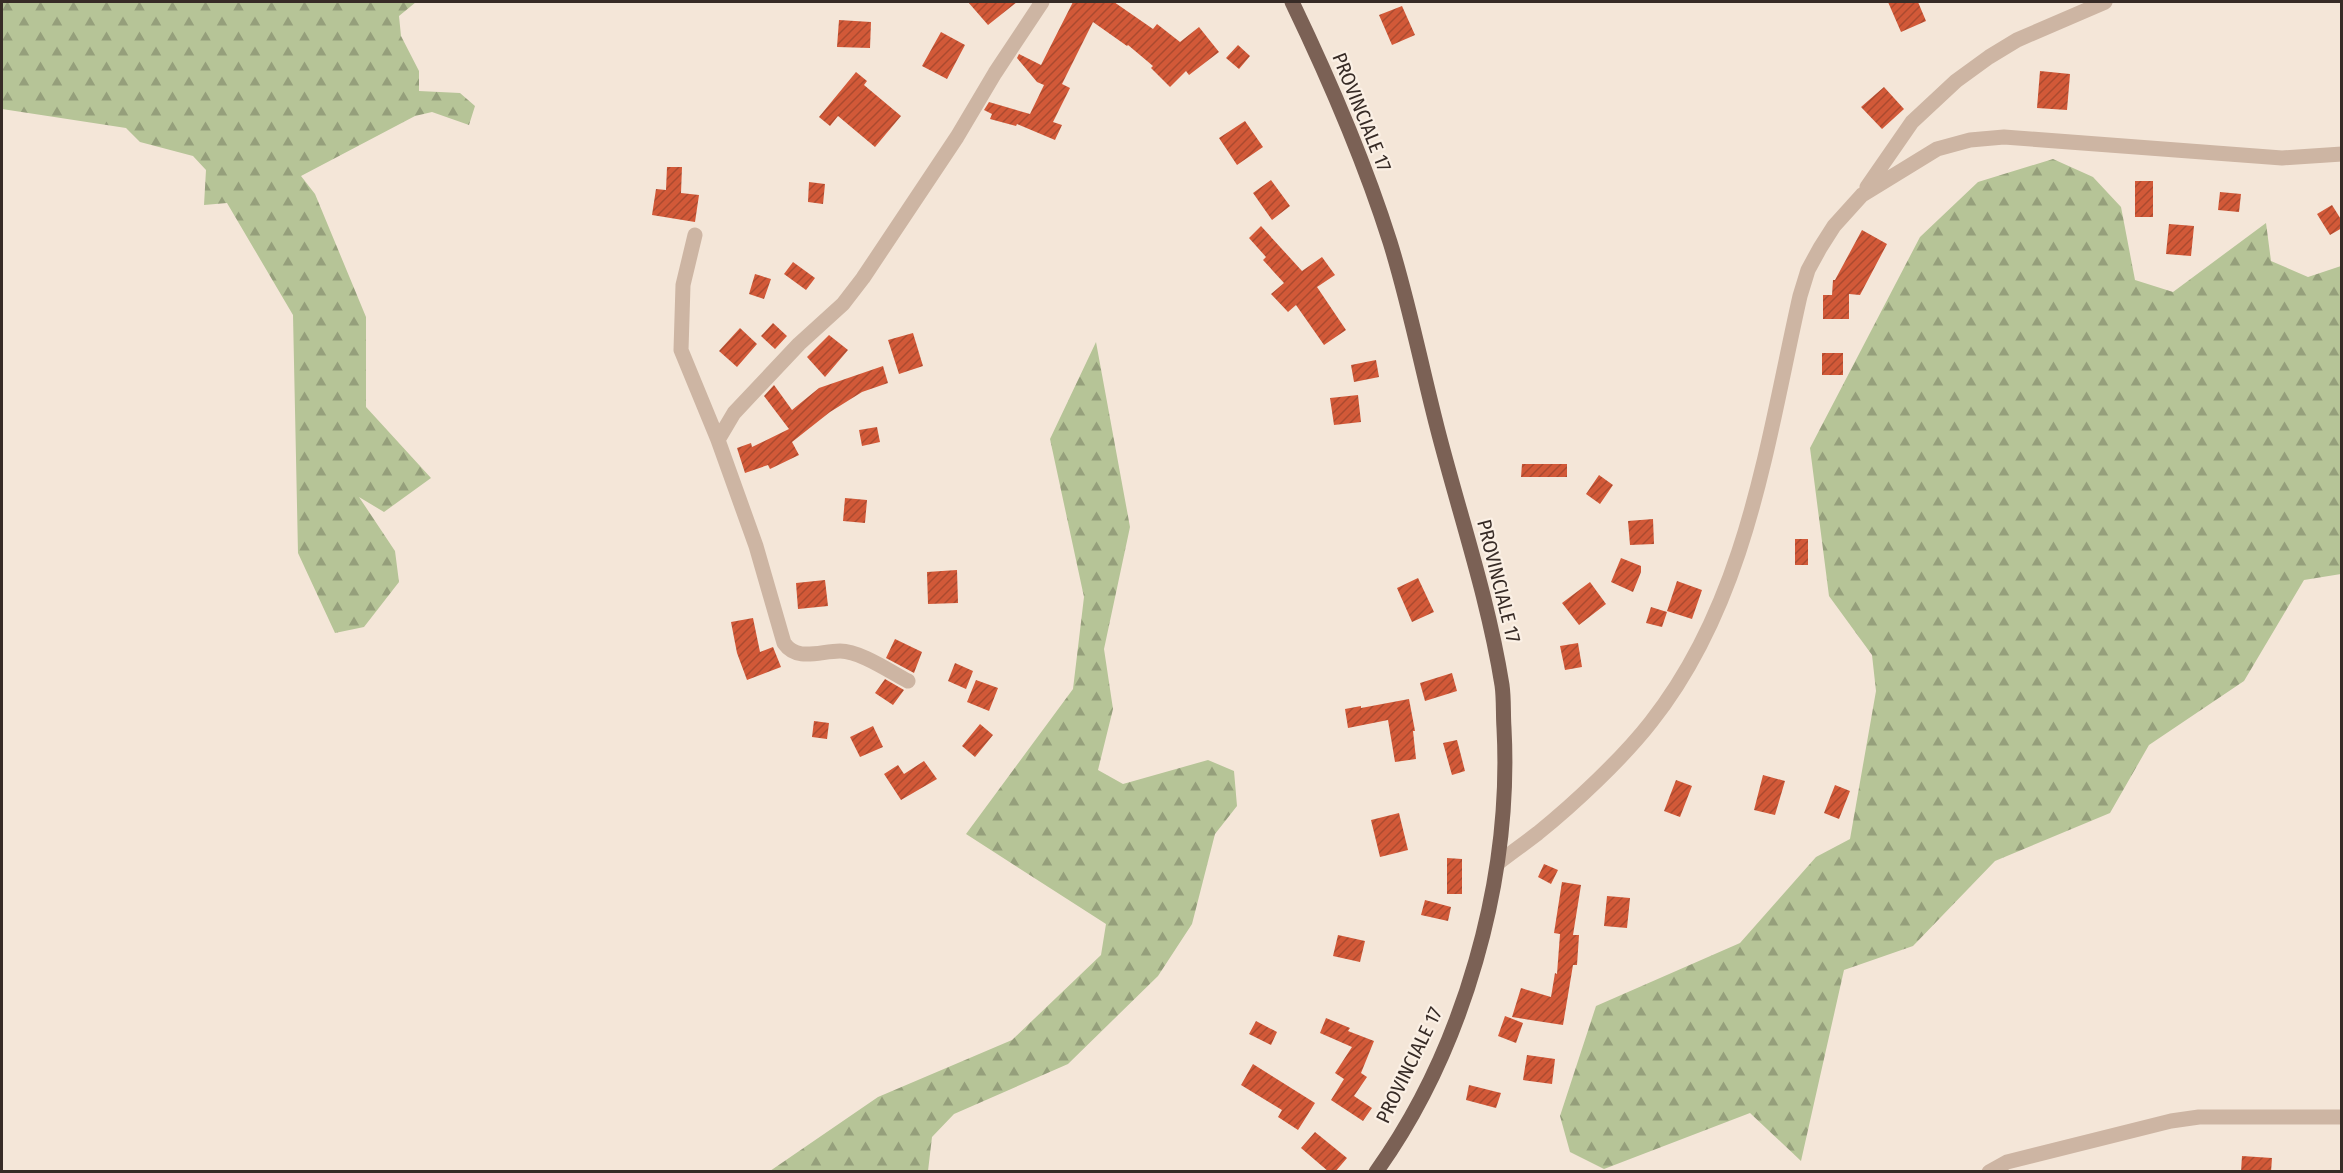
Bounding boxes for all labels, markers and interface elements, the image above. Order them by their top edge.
street label: PROVINCIALE 17 [1327,49,1397,175]
street label: PROVINCIALE 17 [1472,517,1526,645]
street label: PROVINCIALE 17 [1371,1003,1447,1127]

